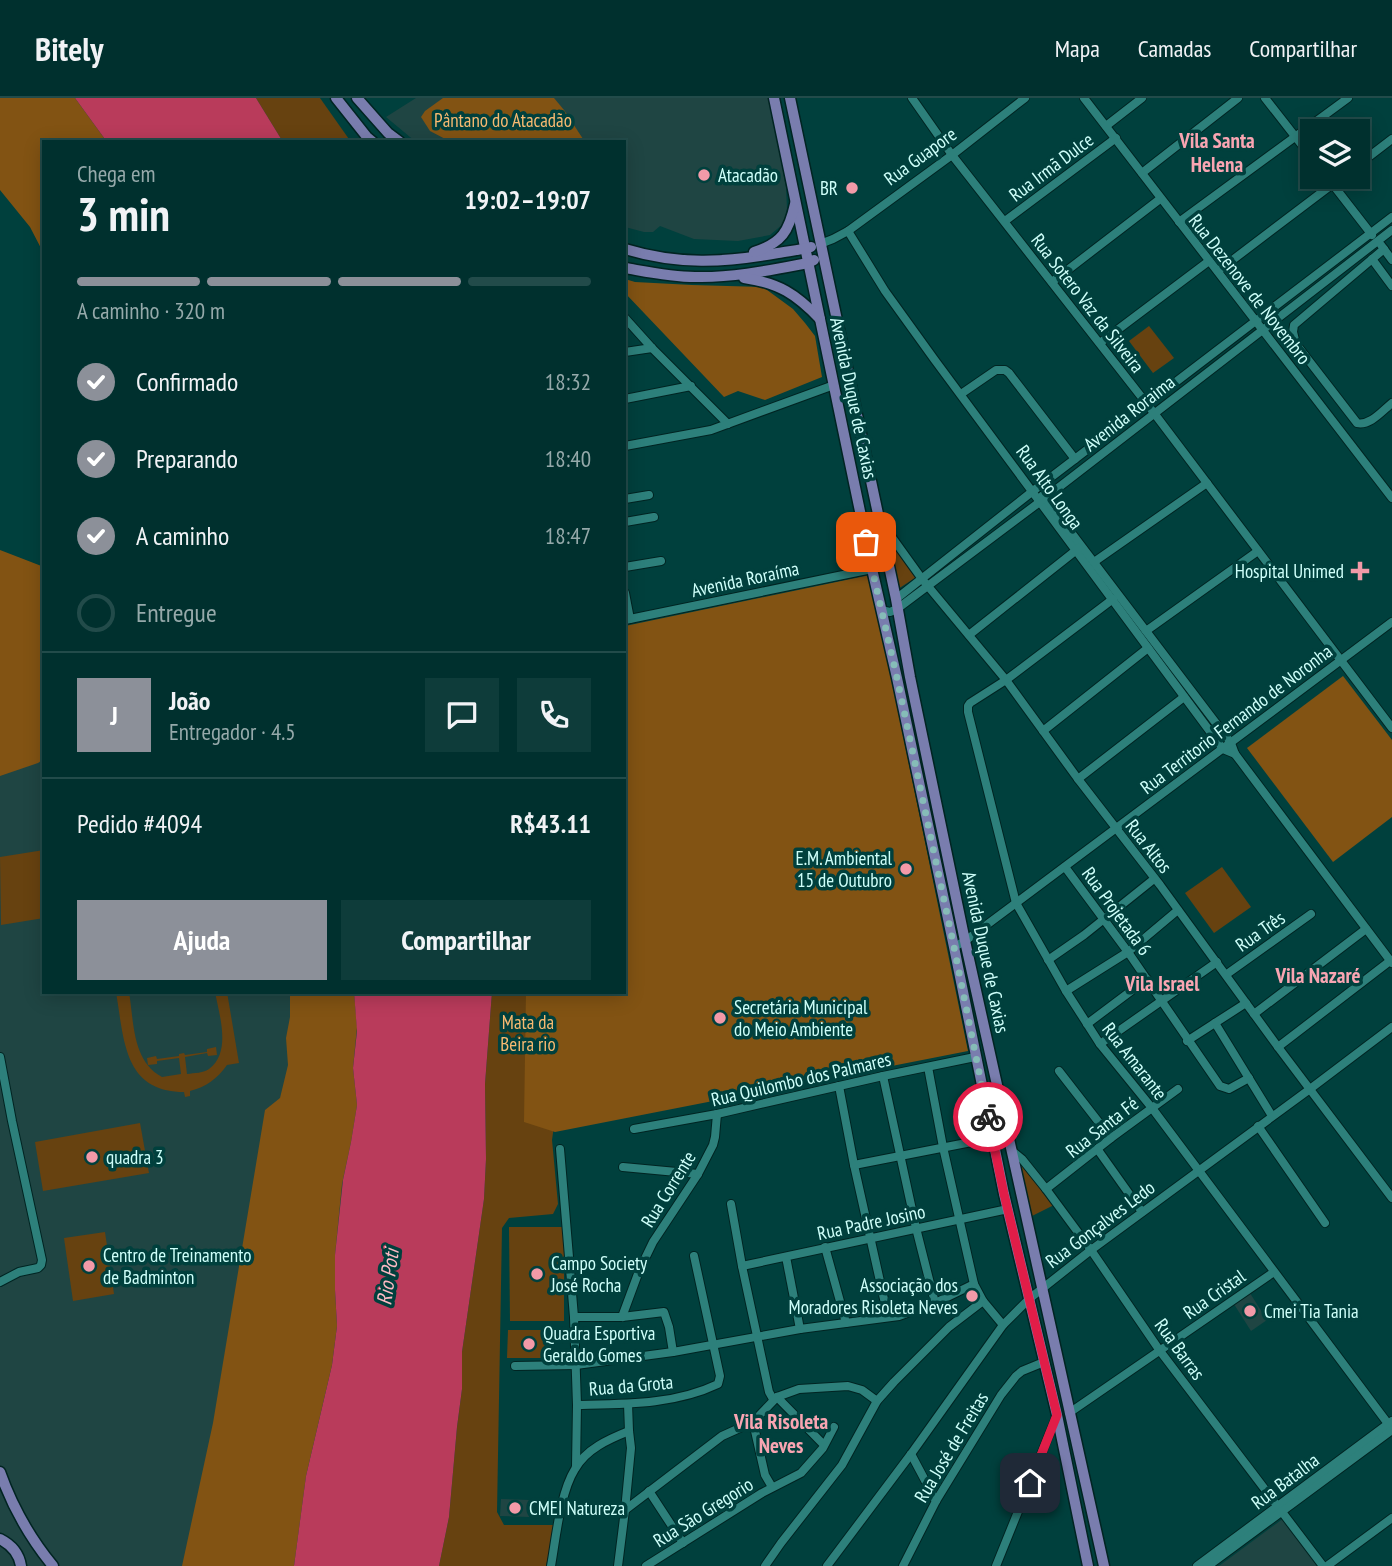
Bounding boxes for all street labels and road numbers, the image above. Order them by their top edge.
street label: Rua Guapore [879,122,961,190]
street label: Rua Irmã Dulce [1004,127,1098,207]
street label: Rua Dezenove de Novembro [1184,209,1316,369]
street label: Rua Sotero Vaz da Silveira [1026,229,1150,377]
street label: Avenida Duque de Caxias [825,315,883,481]
street label: Avenida Roraima [1078,370,1180,456]
street label: Rua Alto Longa [1011,440,1089,534]
street label: Avenida Roraíma [689,556,801,602]
street label: Rua Territorio Fernando de Noronha [1135,639,1337,799]
street label: Rua Altos [1121,814,1177,878]
street label: Rua Projetada 6 [1077,862,1157,960]
street label: Avenida Duque de Caxias [957,869,1015,1035]
street label: Rua Três [1231,905,1289,957]
street label: Rua Amarante [1097,1018,1173,1105]
street label: Rua Quilombo dos Palmares [709,1047,893,1111]
street label: Rua Santa Fé [1061,1091,1143,1163]
street label: Rua Corrente [635,1147,701,1231]
street label: Rua Gonçalves Ledo [1041,1175,1159,1273]
street label: Rua Padre Josino [815,1199,927,1245]
street label: Rua Cristal [1178,1264,1250,1324]
street label: Rua Barras [1150,1314,1210,1384]
street label: Rua da Grota [588,1369,674,1401]
street label: Rua José de Freitas [909,1387,993,1507]
street label: Rua Batalha [1246,1448,1324,1514]
street label: Rua São Gregorio [649,1472,757,1552]

